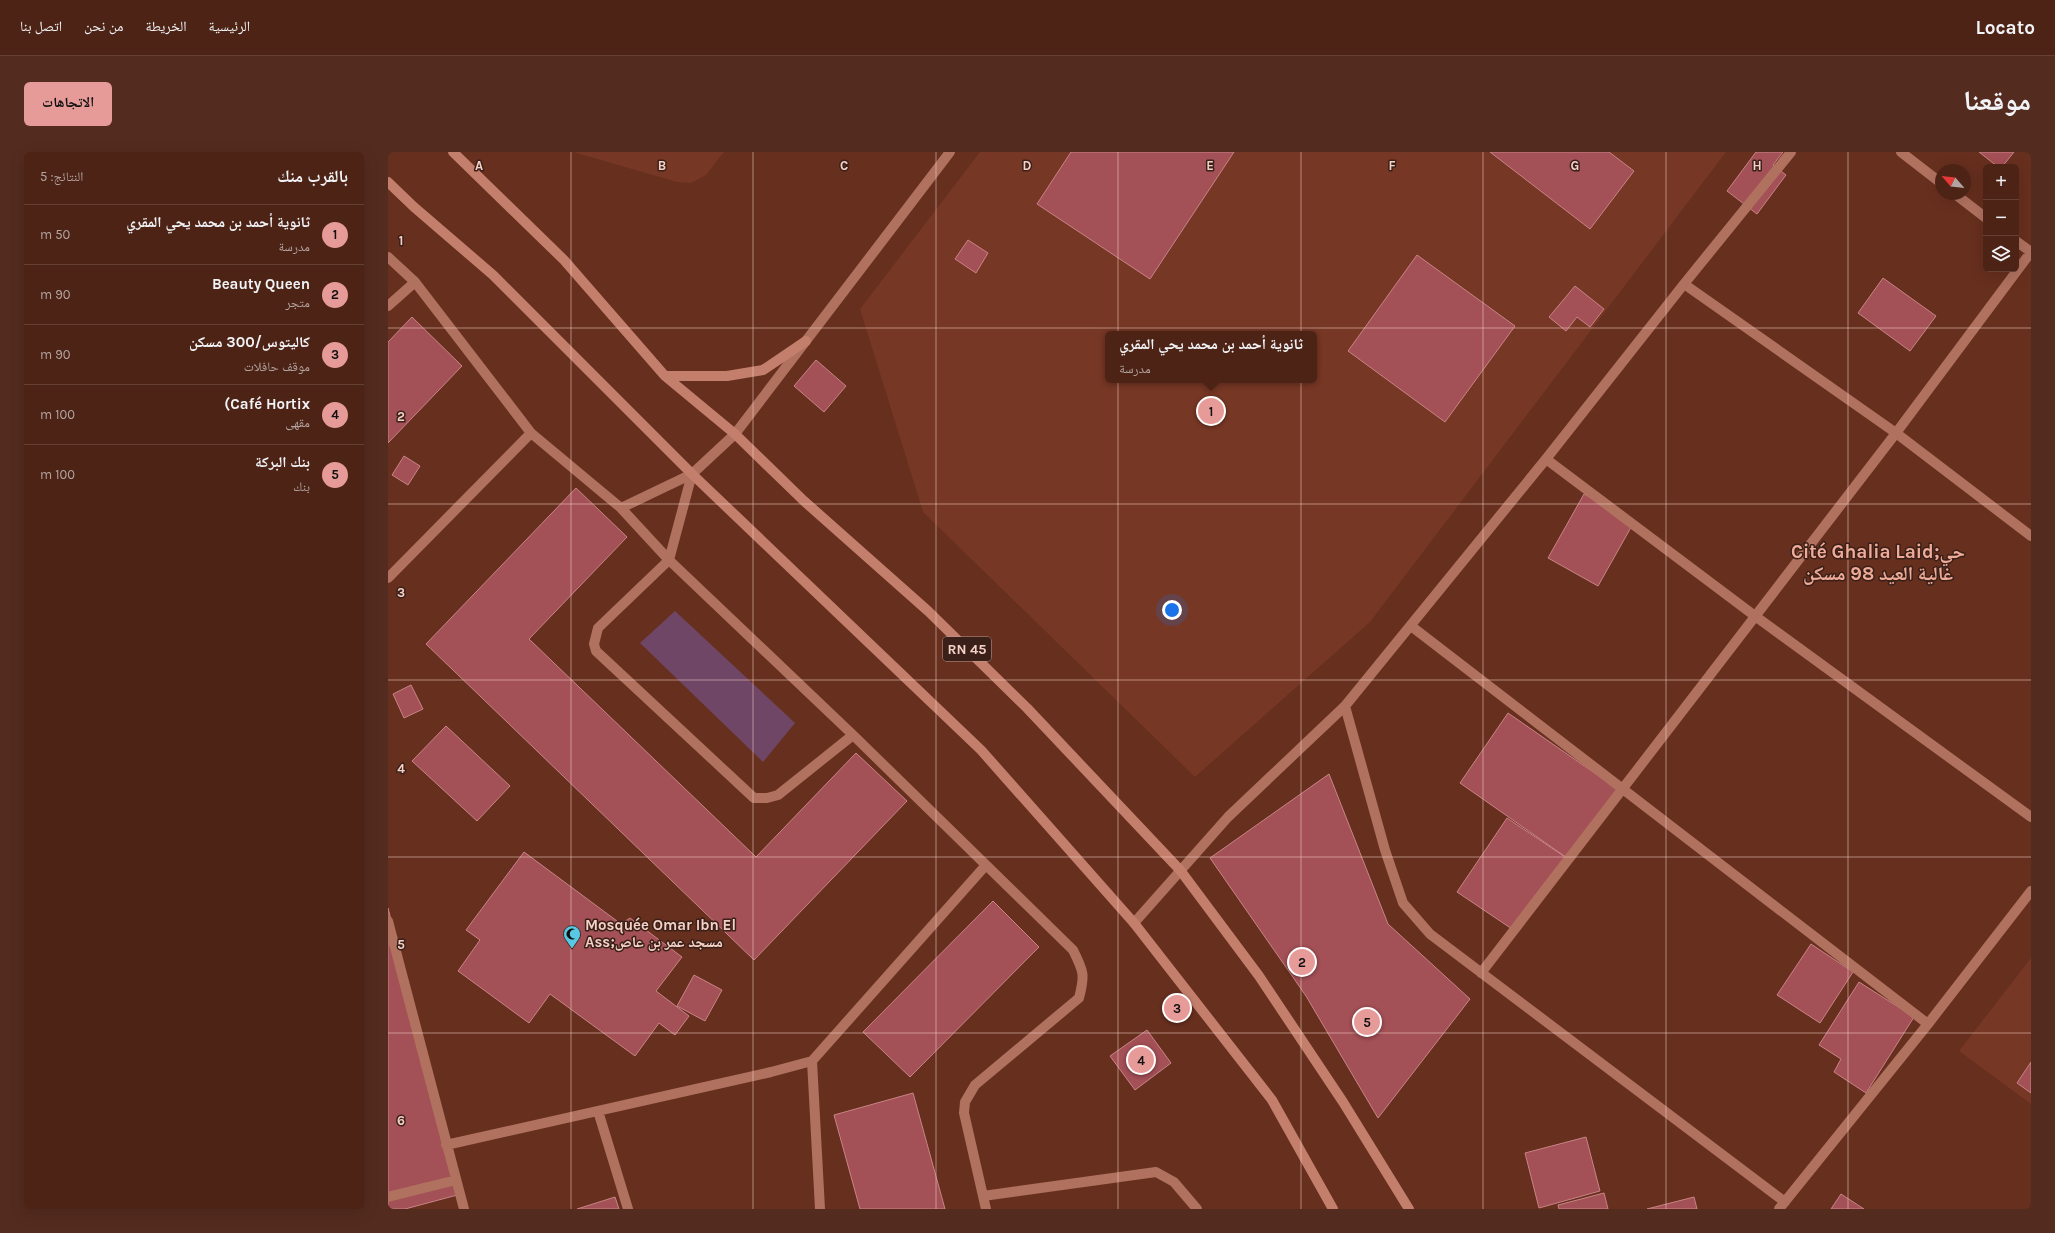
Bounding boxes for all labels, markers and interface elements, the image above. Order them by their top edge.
text: Locato [1975,17,2035,39]
text: اتصل بنا [20,18,62,35]
text: من نحن [84,18,123,35]
text: الخريطة [145,18,187,35]
text: الرئيسية [209,18,250,35]
button: الاتجاهات [24,82,112,126]
text: موقعنا [1963,84,2031,117]
text: A [475,158,483,173]
text: B [658,158,666,173]
text: C [840,158,848,173]
text: D [1023,158,1032,173]
text: E [1206,158,1214,173]
text: F [1388,158,1396,173]
text: G [1571,158,1579,173]
text: H [1752,158,1762,173]
north arrow [1935,164,1971,200]
map controls [1983,164,2019,272]
button: + [1983,164,2019,200]
text: بالقرب منك [277,166,348,186]
text: النتائج: 5 [40,169,83,184]
button: − [1983,200,2019,236]
text: ثانوية أحمد بن محمد يحي المقري [126,213,310,231]
text: 50 m [40,227,70,242]
text: 1 [333,227,337,242]
text: 1 [399,233,403,248]
button: layers [1983,236,2019,272]
text: مدرسة [278,239,310,254]
text: Beauty Queen [212,275,310,293]
text: 90 m [40,287,71,302]
text: 2 [331,287,339,302]
text: متجر [285,295,310,310]
popup [1105,331,1317,383]
text: كاليتوس/300 مسكن [189,333,310,351]
text: ثانوية أحمد بن محمد يحي المقري [1119,335,1303,353]
text: 90 m [40,347,71,362]
text: 3 [331,347,339,362]
text: موقف حافلات [244,359,310,374]
text: مدرسة [1119,361,1151,376]
text: Café Hortix) [224,395,310,413]
pin: 1 [1198,396,1224,426]
text: 100 m [40,407,75,422]
text: 4 [331,407,339,422]
text: 2 [397,409,405,424]
text: مقهى [285,415,310,430]
text: بنك البركة [255,453,310,471]
text: 100 m [40,467,75,482]
text: 5 [331,467,339,482]
text: بنك [293,479,310,494]
district label: Cité Ghalia Laid;حي غالية العيد 98 مسكن [1791,541,1965,585]
text: 3 [397,585,405,600]
your location [1162,600,1182,620]
road number: RN 45 [943,637,991,661]
text: 4 [397,761,405,776]
place label: Mosquée Omar Ibn El Ass;مسجد عمر بن عاص [585,916,736,951]
mosque icon: Mosquée Omar Ibn El Ass;مسجد عمر بن عاص [562,924,582,949]
text: 5 [397,937,405,952]
pin: 2 [1289,947,1315,977]
pin: 3 [1164,993,1190,1023]
pin: 5 [1354,1007,1380,1037]
pin: 4 [1128,1045,1154,1075]
text: 6 [397,1113,405,1128]

